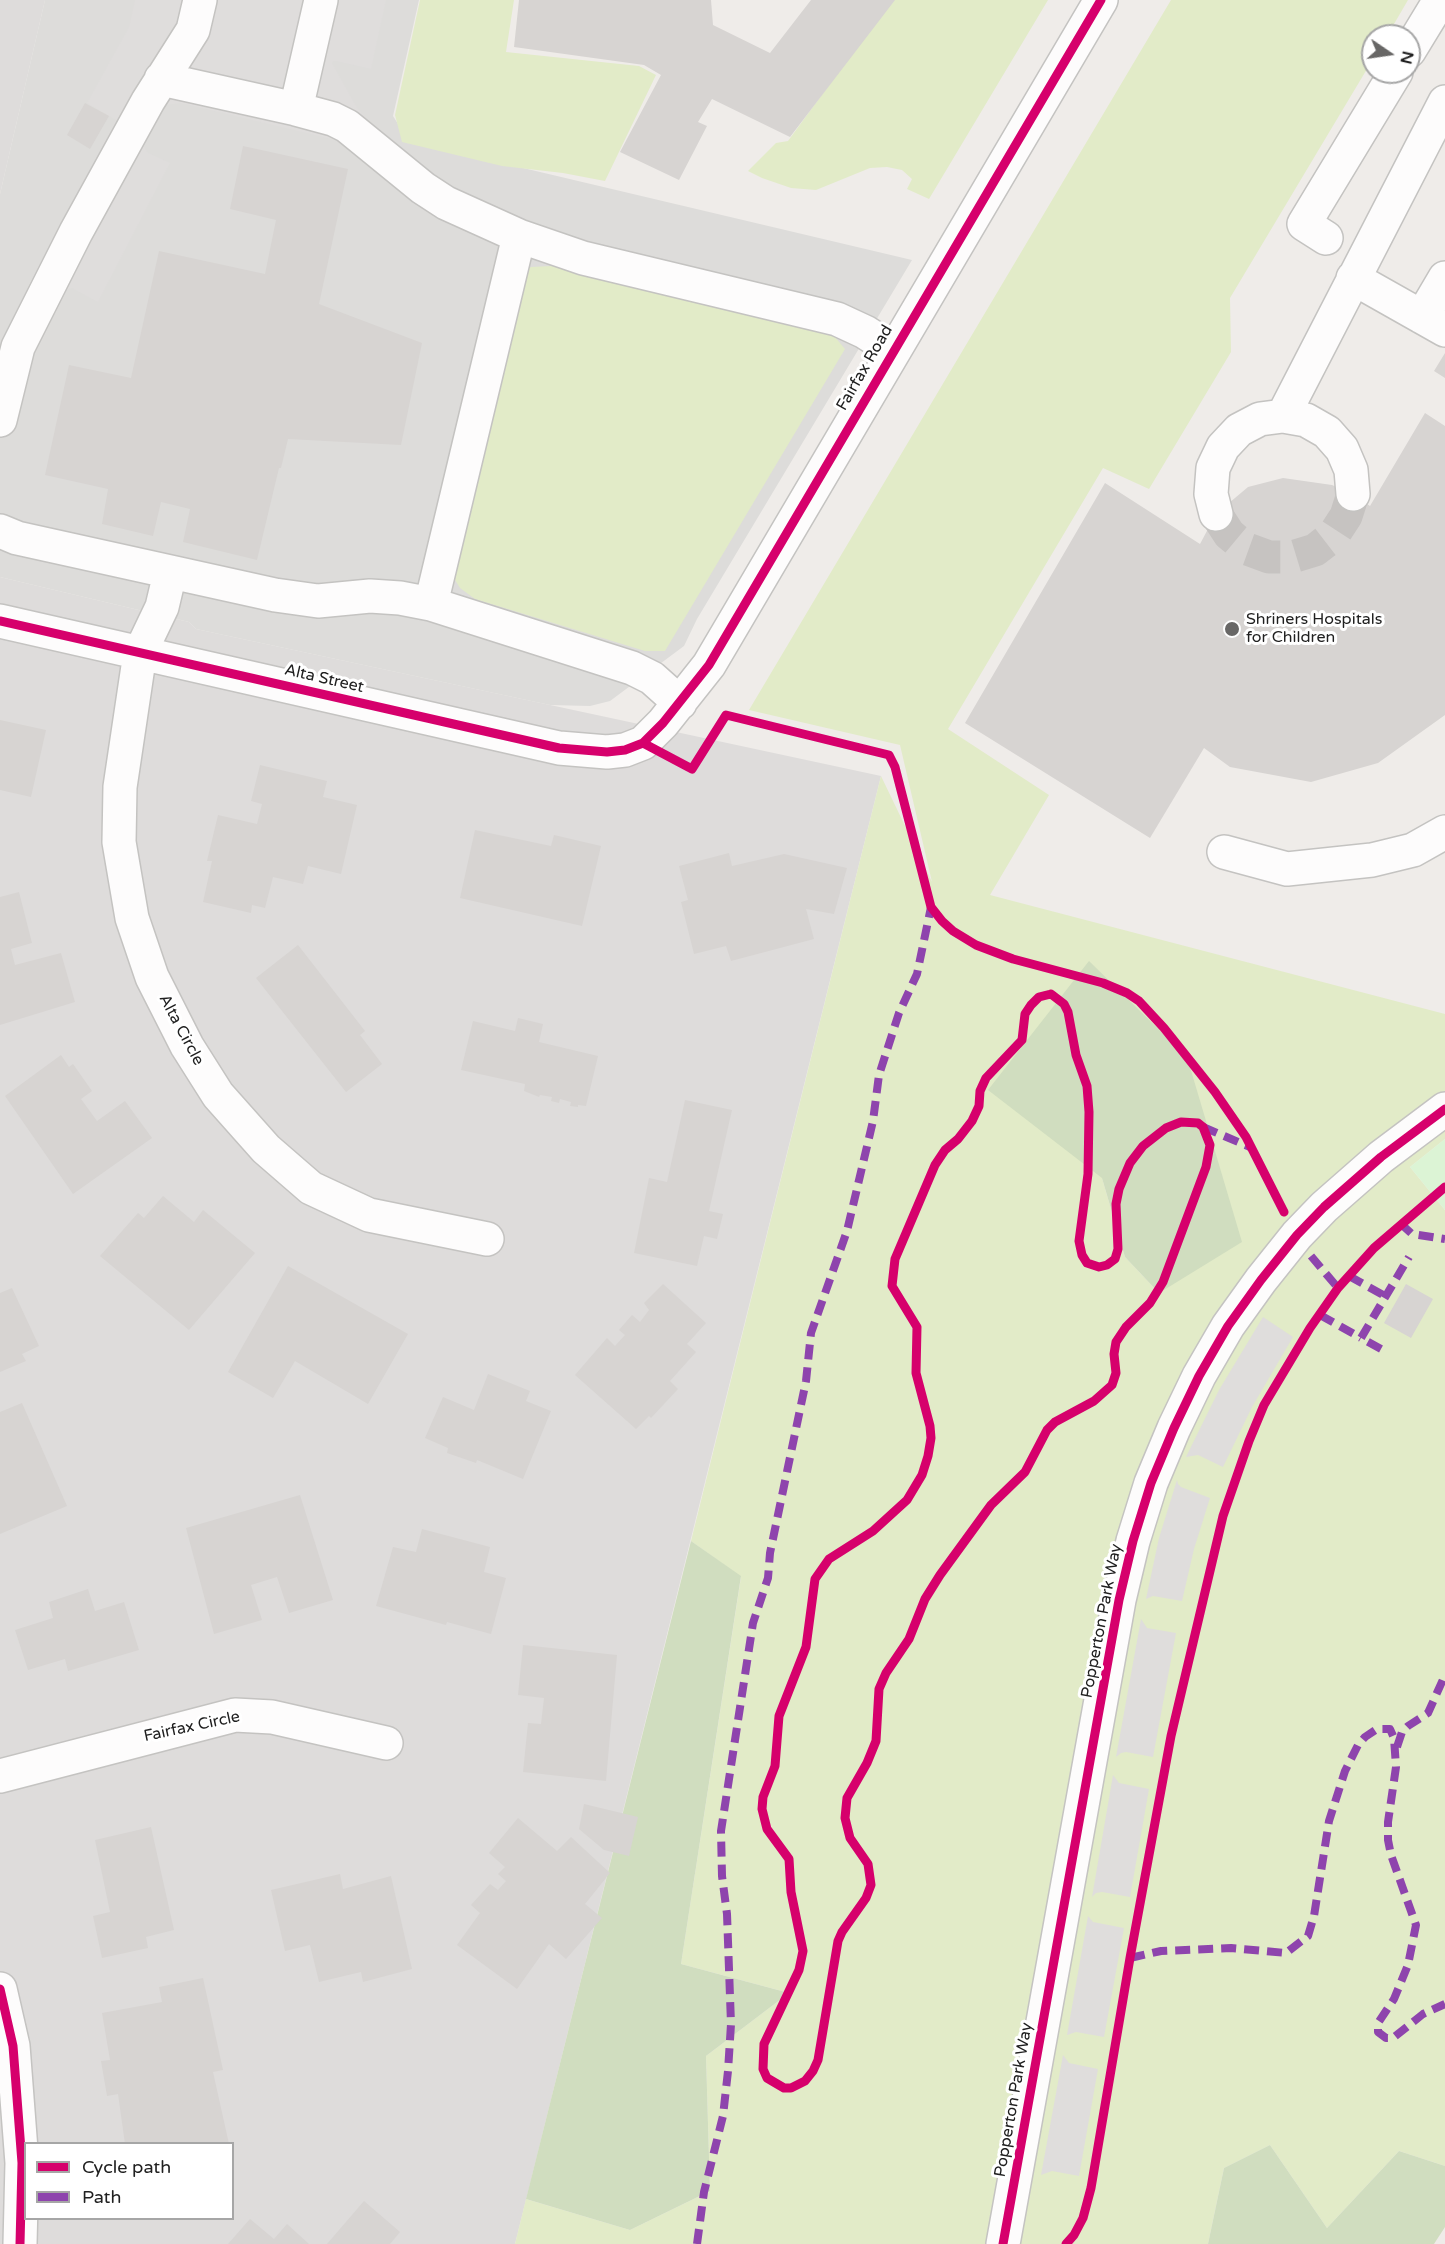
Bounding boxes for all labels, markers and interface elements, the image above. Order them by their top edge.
north arrow [1361,24,1421,84]
text: N [1395,49,1418,66]
street label: Fairfax Road [833,322,897,414]
place label: Shriners Hospitals for Children [1246,610,1382,648]
marker: Shriners Hospitals for Children [1223,620,1241,638]
street label: Alta Street [282,661,366,697]
street label: Alta Circle [154,991,208,1069]
street label: Popperton Park Way [1078,1542,1126,1700]
street label: Fairfax Circle [142,1707,242,1747]
street label: Popperton Park Way [991,2021,1037,2179]
legend [24,2142,234,2220]
text: Cycle path [82,2156,171,2178]
text: Path [82,2186,121,2208]

